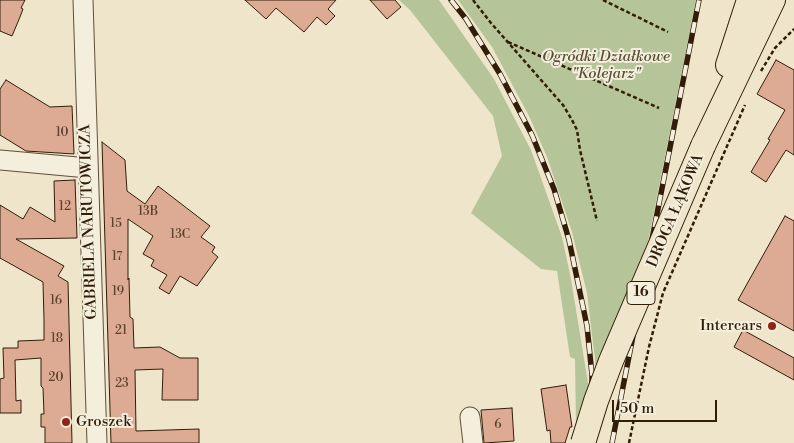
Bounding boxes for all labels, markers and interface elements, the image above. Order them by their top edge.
park label: Ogródki Działkowe "Kolejarz" [542,48,670,83]
street label: GABRIELA NARUTOWICZA [77,124,101,320]
house number: 10 [56,126,68,140]
street label: DROGA ŁĄKOWA [644,152,708,270]
house number: 12 [59,200,71,214]
house number: 13B [138,205,158,219]
house number: 15 [110,217,122,231]
house number: 13C [170,228,190,242]
house number: 17 [112,250,122,264]
road number: 16 [627,282,655,304]
house number: 19 [112,285,124,299]
house number: 16 [50,294,62,308]
place label: Intercars [700,317,762,335]
marker: Intercars [766,320,778,332]
house number: 21 [115,324,127,338]
house number: 18 [51,332,63,346]
house number: 20 [49,371,63,385]
house number: 23 [115,377,129,391]
scale bar [614,390,719,422]
text: 50 m [620,399,654,418]
place label: Groszek [76,413,131,431]
marker: Groszek [60,416,72,428]
house number: 6 [494,418,502,432]

